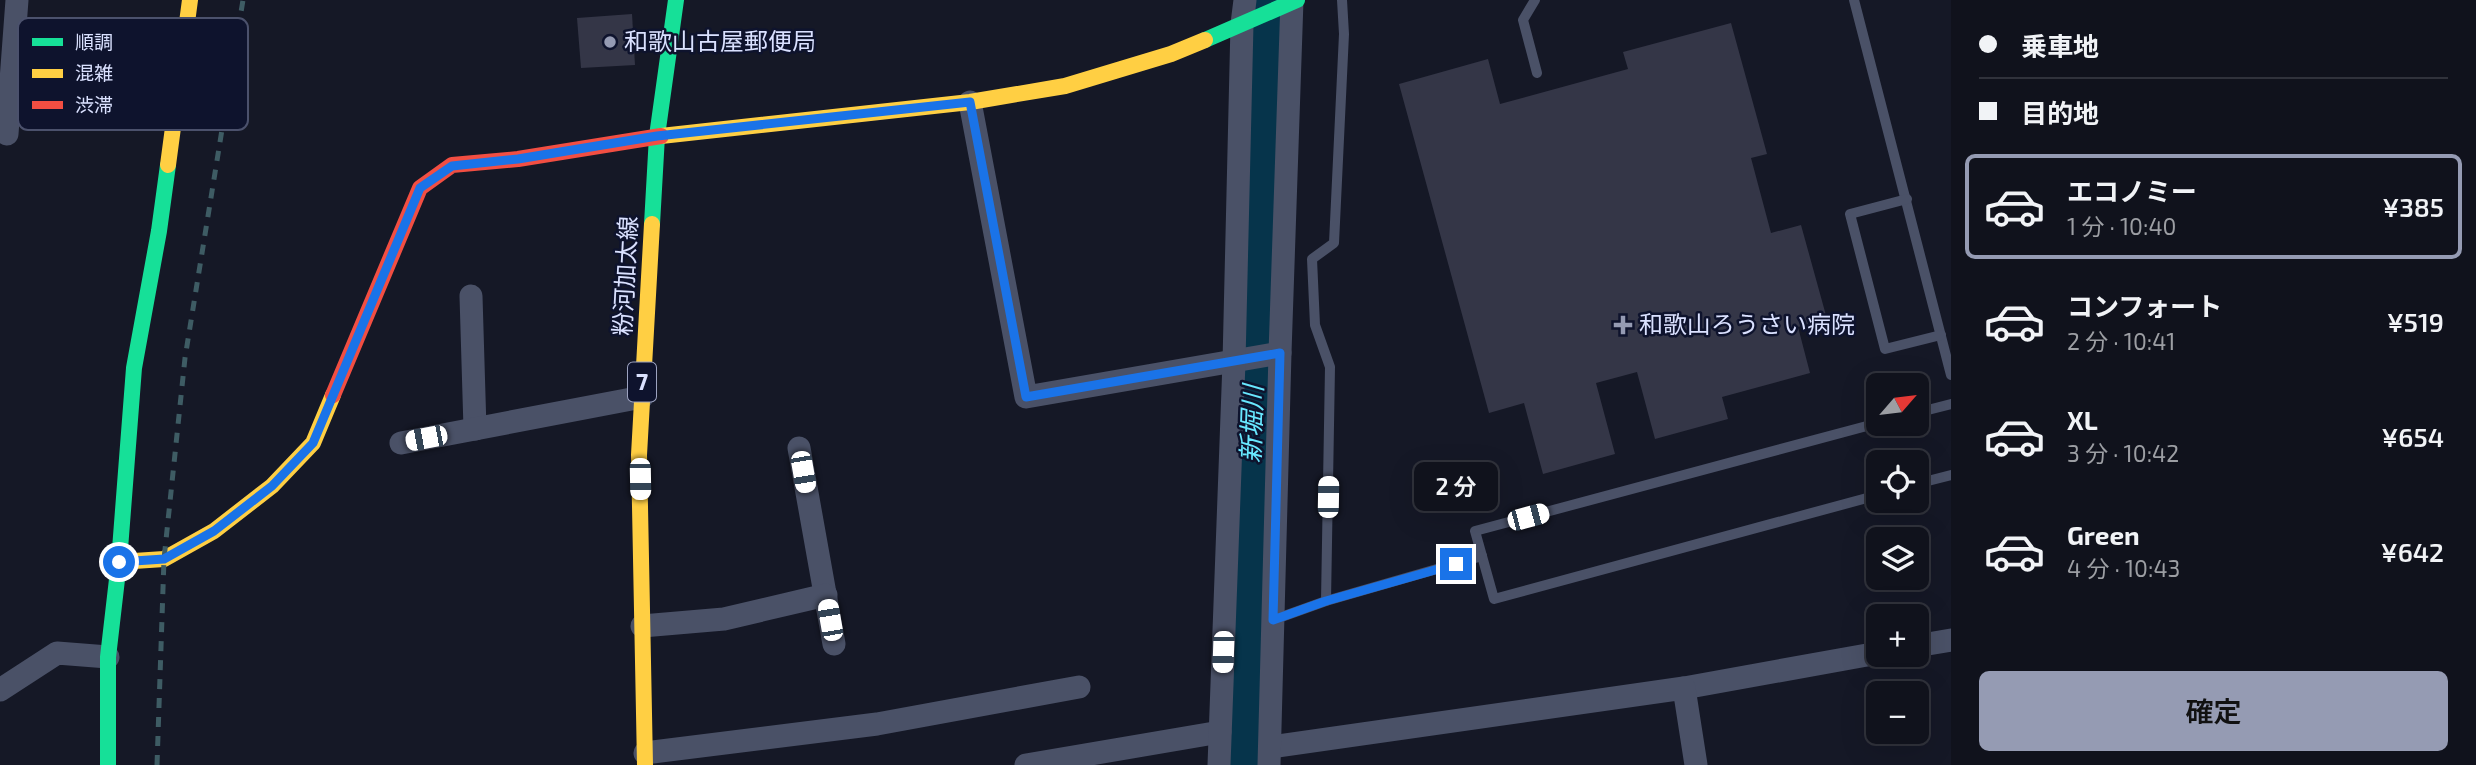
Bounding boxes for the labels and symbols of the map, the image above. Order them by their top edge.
legend [18,18,248,130]
place label: 和歌山古屋郵便局 [624,26,816,55]
text: 順調 [75,30,113,53]
marker: 和歌山古屋郵便局 [602,34,618,50]
text: 混雑 [75,61,113,84]
text: 渋滞 [75,93,113,116]
street label: 粉河加太線 [607,215,642,337]
place label: 和歌山ろうさい病院 [1639,309,1855,338]
marker: 和歌山ろうさい病院 [1613,315,1633,335]
road number: 7 [628,362,656,402]
north arrow [1866,373,1928,436]
water label: 新堀川 [1234,381,1267,463]
car [404,424,449,452]
car [790,449,817,495]
car [630,458,651,500]
callout: 2 分 [1414,462,1498,512]
car [1318,476,1339,518]
car [1505,501,1552,533]
route start [103,546,135,578]
route end [1440,548,1472,580]
car [817,597,844,643]
car [1212,631,1235,673]

